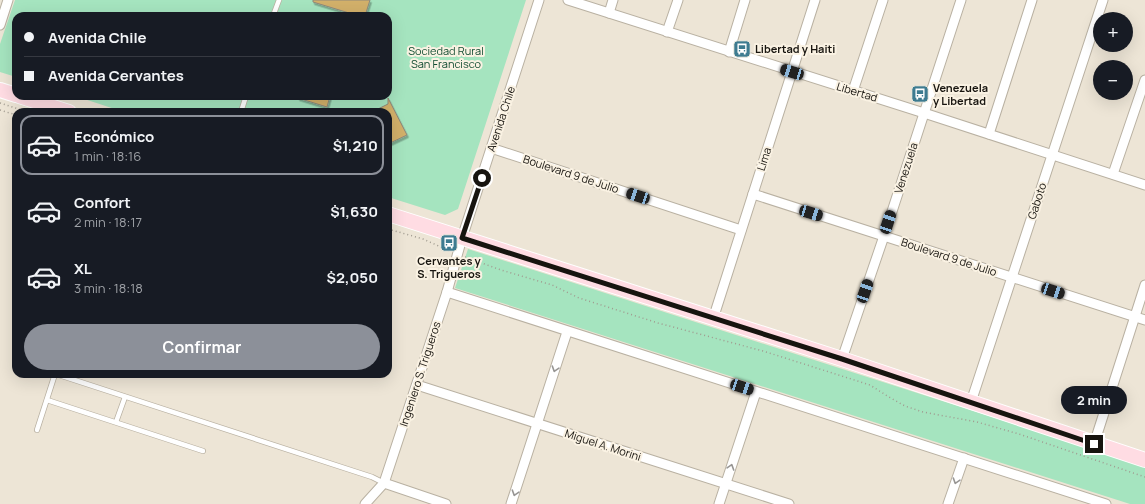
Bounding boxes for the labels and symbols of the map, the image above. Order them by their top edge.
bus stop icon: Libertad y Haiti [732,39,752,59]
place label: Libertad y Haiti [755,41,835,56]
park label: Sociedad Rural San Francisco [408,43,484,71]
car [779,63,805,81]
street label: Libertad [835,78,879,105]
place label: Venezuela y Libertad [933,80,988,108]
street label: Avenida Chile [483,84,518,154]
bus stop icon: Venezuela y Libertad [910,84,930,104]
street label: Venezuela [890,140,921,195]
street label: Lima [753,145,774,172]
street label: Boulevard 9 de Julio [521,151,621,196]
route start [473,169,491,187]
street label: Gaboto [1024,180,1050,221]
car [625,187,651,205]
car [798,204,824,222]
car [879,209,897,235]
bus stop icon: Cervantes y S. Trigueros [439,233,459,253]
street label: Boulevard 9 de Julio [899,234,999,279]
place label: Cervantes y S. Trigueros [417,253,482,281]
car [855,278,875,304]
car [1040,282,1066,300]
street label: Ingeniero S. Trigueros [395,319,444,428]
one-way arrow [551,365,560,372]
car [729,378,755,396]
callout: 2 min [1061,386,1127,414]
street label: Miguel A. Morini [563,425,643,464]
route end [1085,435,1103,453]
one-way arrow [727,464,735,471]
one-way arrow [952,477,961,484]
one-way arrow [511,489,520,496]

